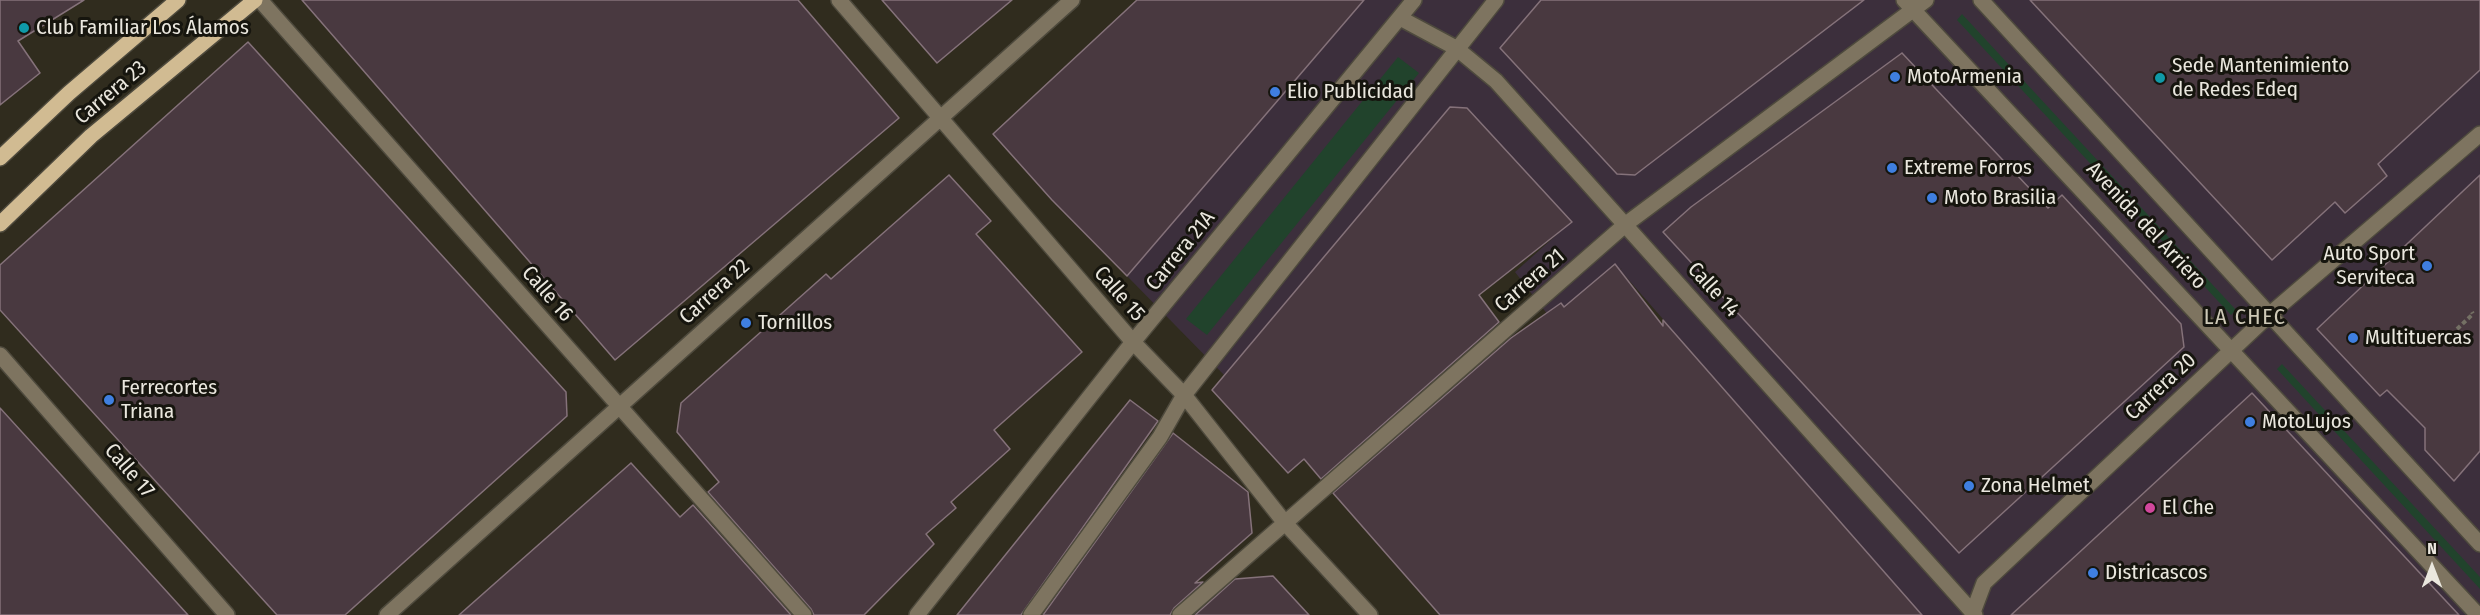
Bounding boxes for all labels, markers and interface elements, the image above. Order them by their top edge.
place label: Club Familiar Los Álamos [36,15,249,41]
marker: Club Familiar Los Álamos [17,21,31,35]
place label: Sede Mantenimiento de Redes Edeq [2172,53,2349,103]
street label: Carrera 23 [70,56,152,130]
place label: MotoArmenia [1907,64,2022,90]
marker: MotoArmenia [1888,70,1902,84]
marker: Sede Mantenimiento de Redes Edeq [2153,71,2167,85]
place label: Elio Publicidad [1287,79,1414,105]
marker: Elio Publicidad [1268,85,1282,99]
place label: Extreme Forros [1904,155,2032,181]
street label: Avenida del Arriero [2081,157,2211,295]
marker: Extreme Forros [1885,161,1899,175]
place label: Moto Brasilia [1944,185,2056,211]
marker: Moto Brasilia [1925,191,1939,205]
street label: Carrera 21A [1141,206,1221,296]
place label: Auto Sport Serviteca [2324,241,2415,291]
street label: Carrera 21 [1490,244,1570,318]
street label: Carrera 22 [675,254,755,330]
street label: Calle 14 [1682,257,1744,323]
marker: Auto Sport Serviteca [2420,259,2434,273]
street label: Calle 16 [516,261,578,327]
street label: Calle 15 [1088,261,1150,327]
district label: LA CHEC [2204,305,2286,331]
place label: Tornillos [758,310,832,336]
marker: Tornillos [739,316,753,330]
place label: Multituercas [2365,325,2471,351]
marker: Multituercas [2346,331,2360,345]
street label: Carrera 20 [2120,348,2202,426]
place label: Ferrecortes Triana [121,375,217,425]
marker: Ferrecortes Triana [102,393,116,407]
place label: MotoLujos [2262,409,2351,435]
marker: MotoLujos [2243,415,2257,429]
street label: Calle 17 [99,439,159,503]
place label: Zona Helmet [1981,473,2090,499]
marker: Zona Helmet [1962,479,1976,493]
place label: El Che [2162,495,2214,521]
marker: El Che [2143,501,2157,515]
north arrow [2402,537,2462,597]
text: N [2427,539,2437,558]
place label: Districascos [2105,560,2207,586]
marker: Districascos [2086,566,2100,580]

